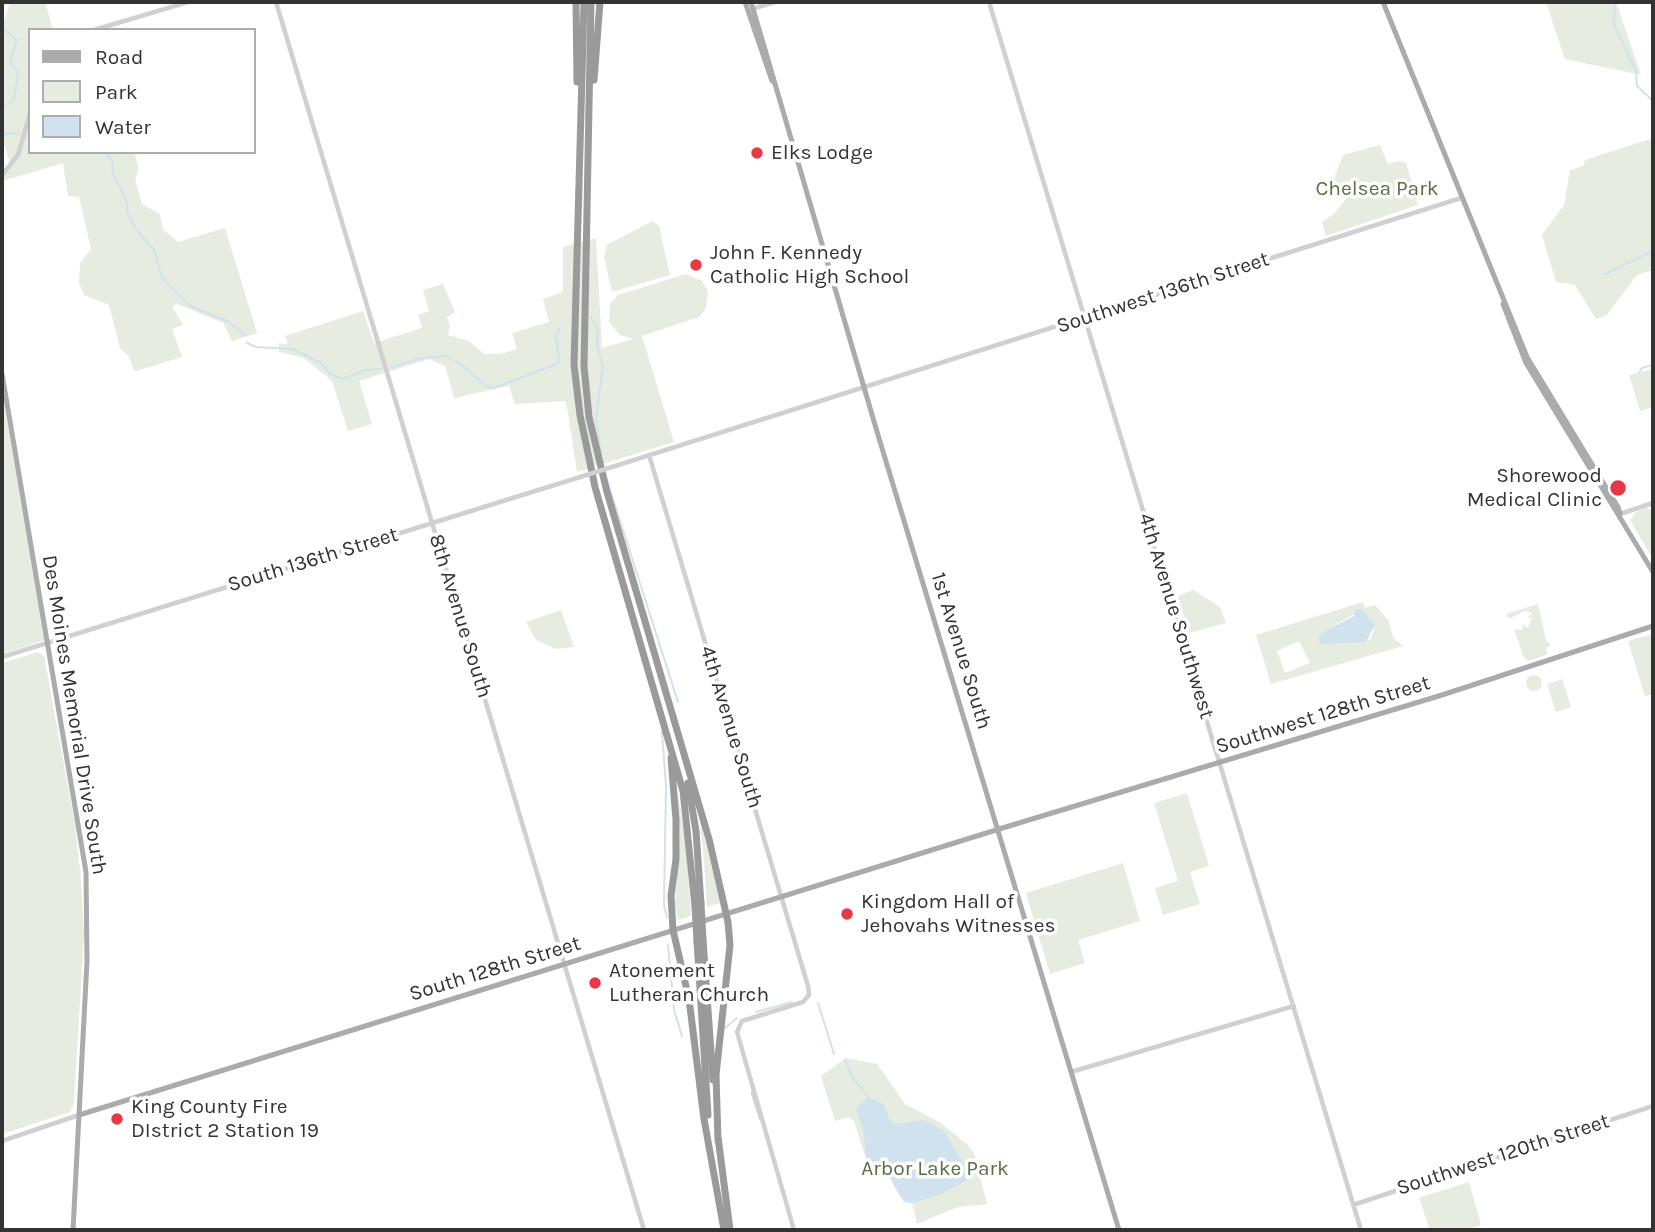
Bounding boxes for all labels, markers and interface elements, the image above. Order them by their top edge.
legend [28,28,256,154]
text: Road [95,45,143,69]
text: Park [95,80,138,104]
text: Water [95,115,151,139]
place label: Elks Lodge [771,140,873,166]
marker: Elks Lodge [749,145,765,161]
park label: Chelsea Park [1315,176,1439,202]
place label: John F. Kennedy Catholic High School [710,240,909,290]
street label: Southwest 136th Street [1054,247,1272,339]
marker: John F. Kennedy Catholic High School [688,257,704,273]
place label: Shorewood Medical Clinic [1467,463,1602,513]
marker: Shorewood Medical Clinic [1608,478,1628,498]
street label: 4th Avenue Southwest [1133,510,1219,722]
street label: South 136th Street [225,522,401,598]
street label: 8th Avenue South [423,531,497,701]
street label: Des Moines Memorial Drive South [36,553,112,877]
street label: 1st Avenue South [925,570,997,732]
street label: 4th Avenue South [694,643,768,811]
street label: Southwest 128th Street [1213,670,1433,760]
place label: Kingdom Hall of Jehovahs Witnesses [861,889,1055,939]
marker: Kingdom Hall of Jehovahs Witnesses [839,906,855,922]
street label: South 128th Street [406,931,584,1007]
place label: Atonement Lutheran Church [609,958,769,1008]
marker: Atonement Lutheran Church [587,975,603,991]
place label: King County Fire DIstrict 2 Station 19 [131,1094,319,1144]
street label: Southwest 120th Street [1393,1109,1613,1201]
marker: King County Fire DIstrict 2 Station 19 [109,1111,125,1127]
park label: Arbor Lake Park [861,1156,1009,1182]

